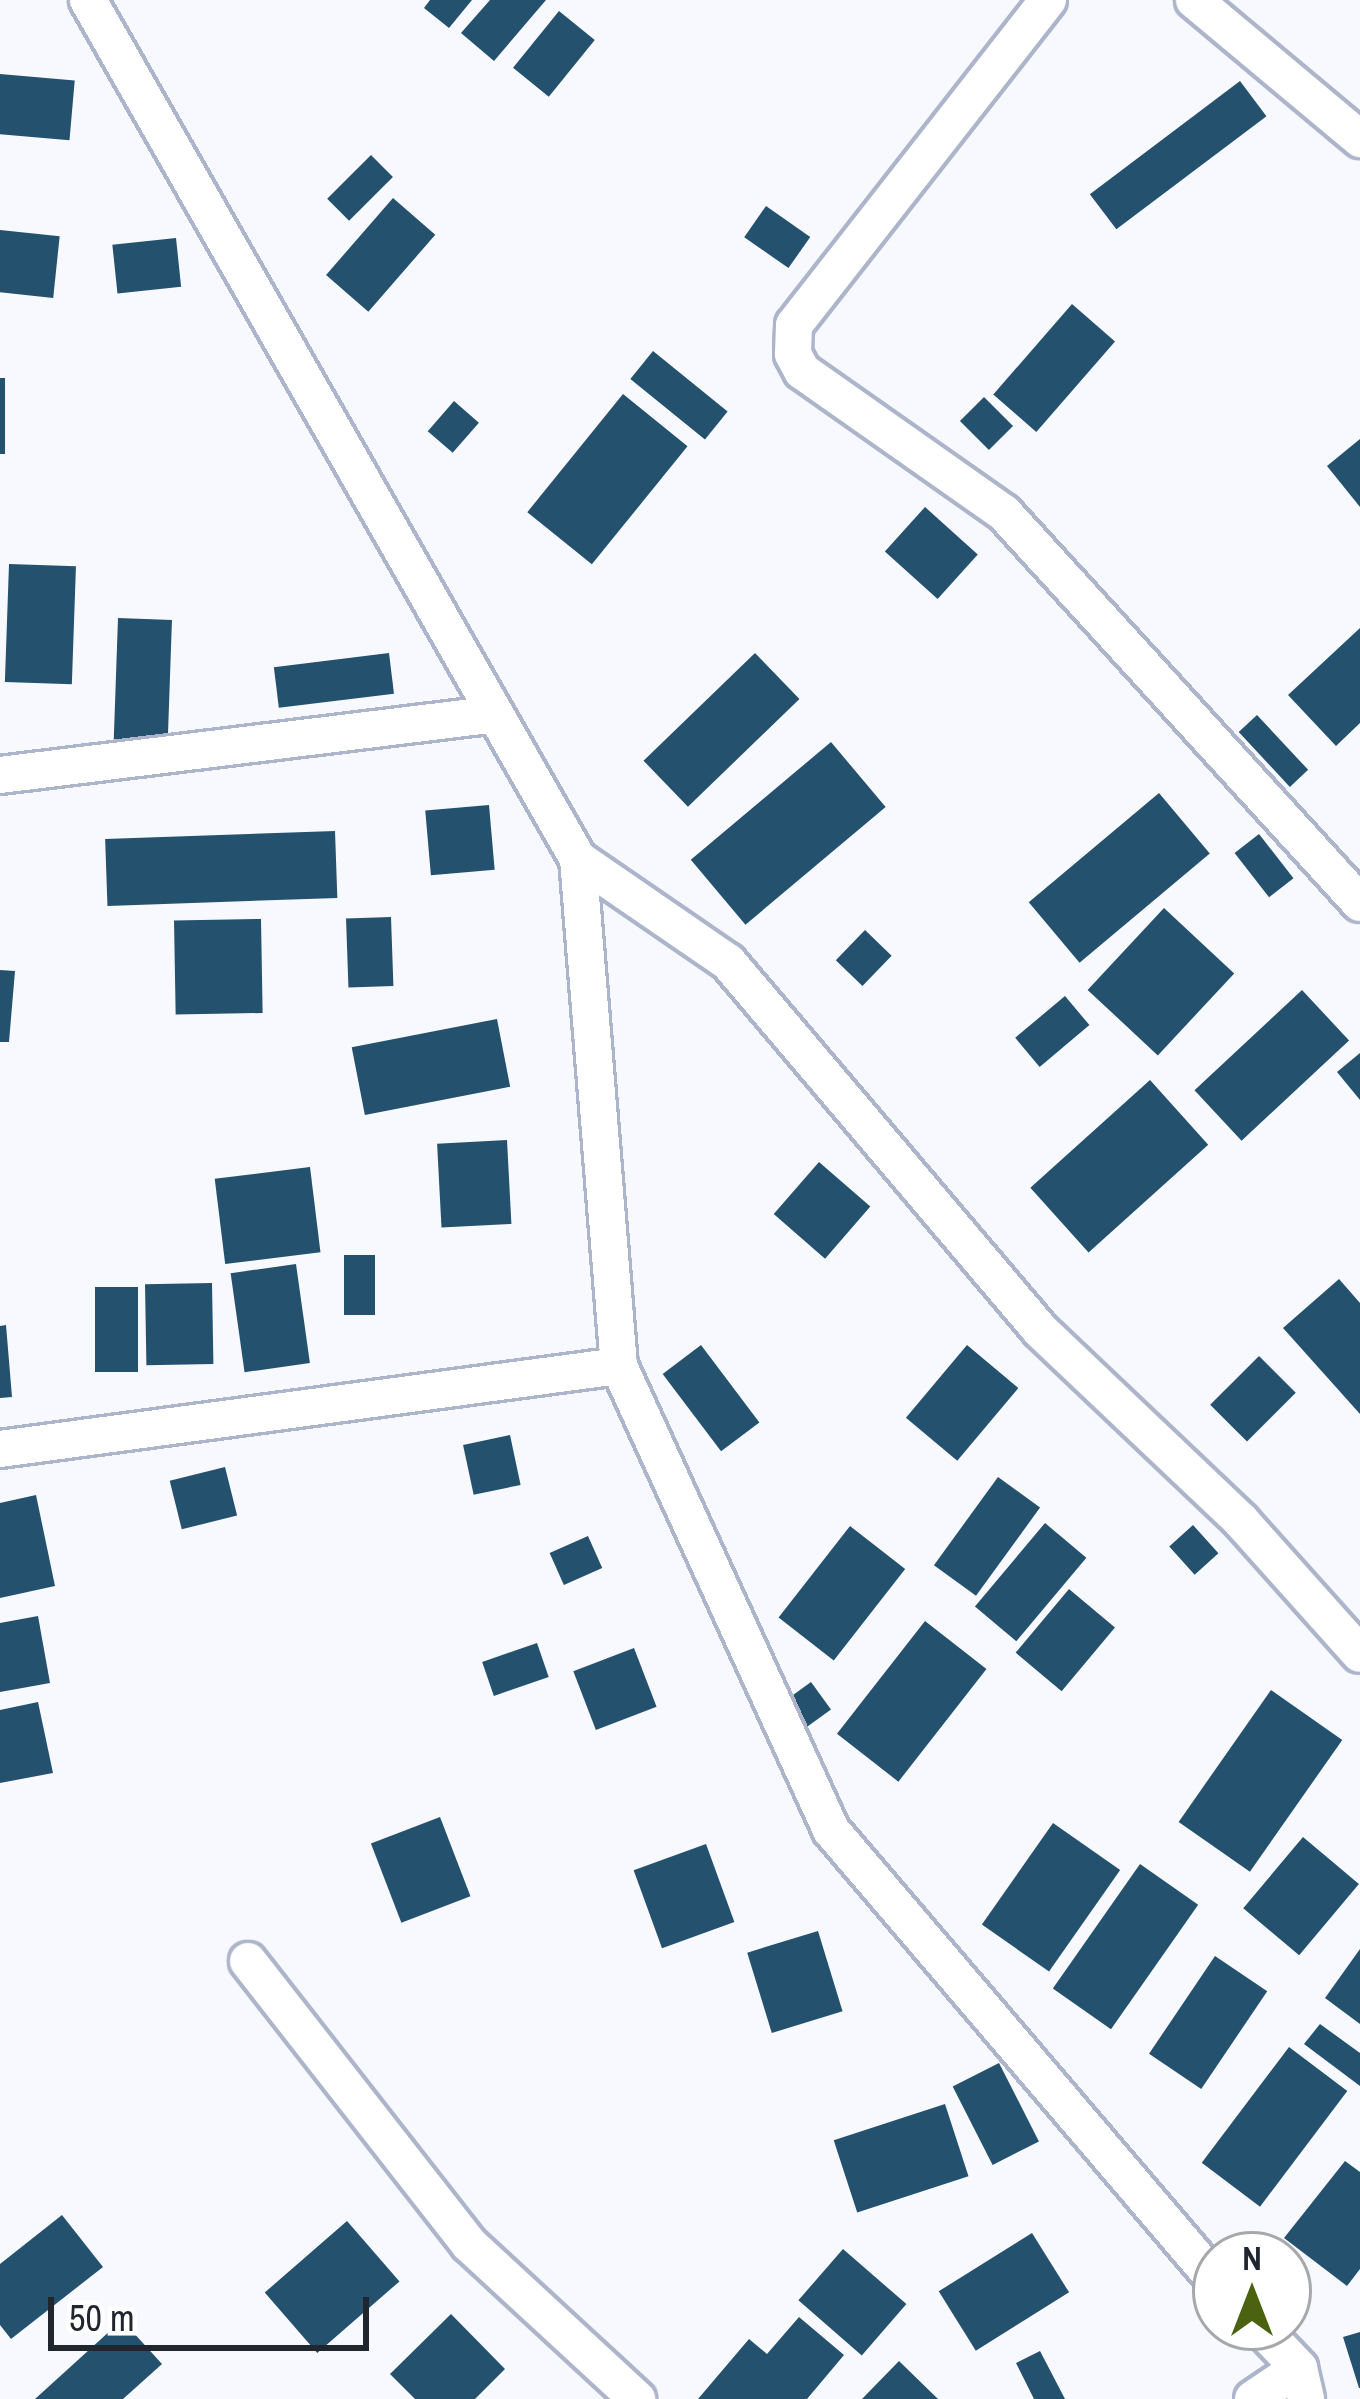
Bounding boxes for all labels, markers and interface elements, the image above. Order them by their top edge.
north arrow [1192,2231,1312,2351]
text: N [1242,2236,1262,2280]
scale bar [54,2273,375,2347]
text: 50 m [69,2294,135,2342]

